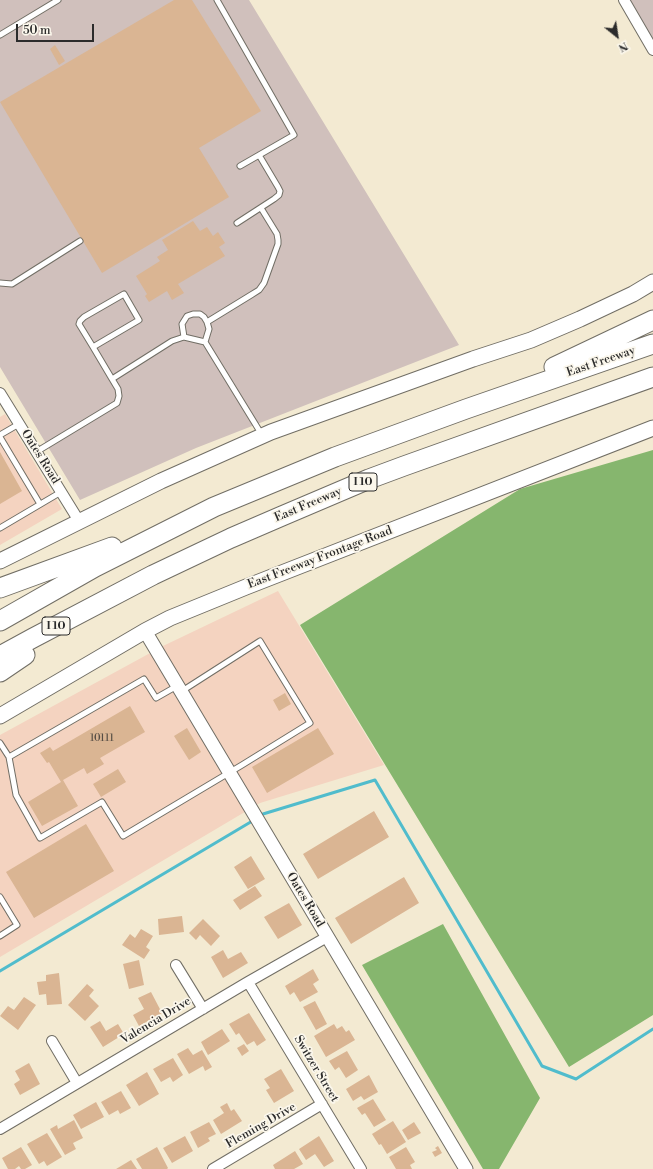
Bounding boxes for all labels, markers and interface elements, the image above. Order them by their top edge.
scale bar [18,16,96,42]
north arrow [597,16,637,56]
text: 50 m [23,23,51,38]
text: N [616,38,630,55]
street label: East Freeway [565,344,637,380]
street label: Oates Road [18,427,62,487]
road number: I 10 [349,473,377,491]
street label: East Freeway [272,484,344,526]
street label: East Freeway Frontage Road [246,524,394,592]
road number: I 10 [42,617,70,635]
house number: 10111 [90,733,114,745]
street label: Oates Road [283,870,327,930]
street label: Valencia Drive [118,994,194,1048]
street label: Switzer Street [290,1033,342,1105]
street label: Fleming Drive [223,1100,299,1152]

